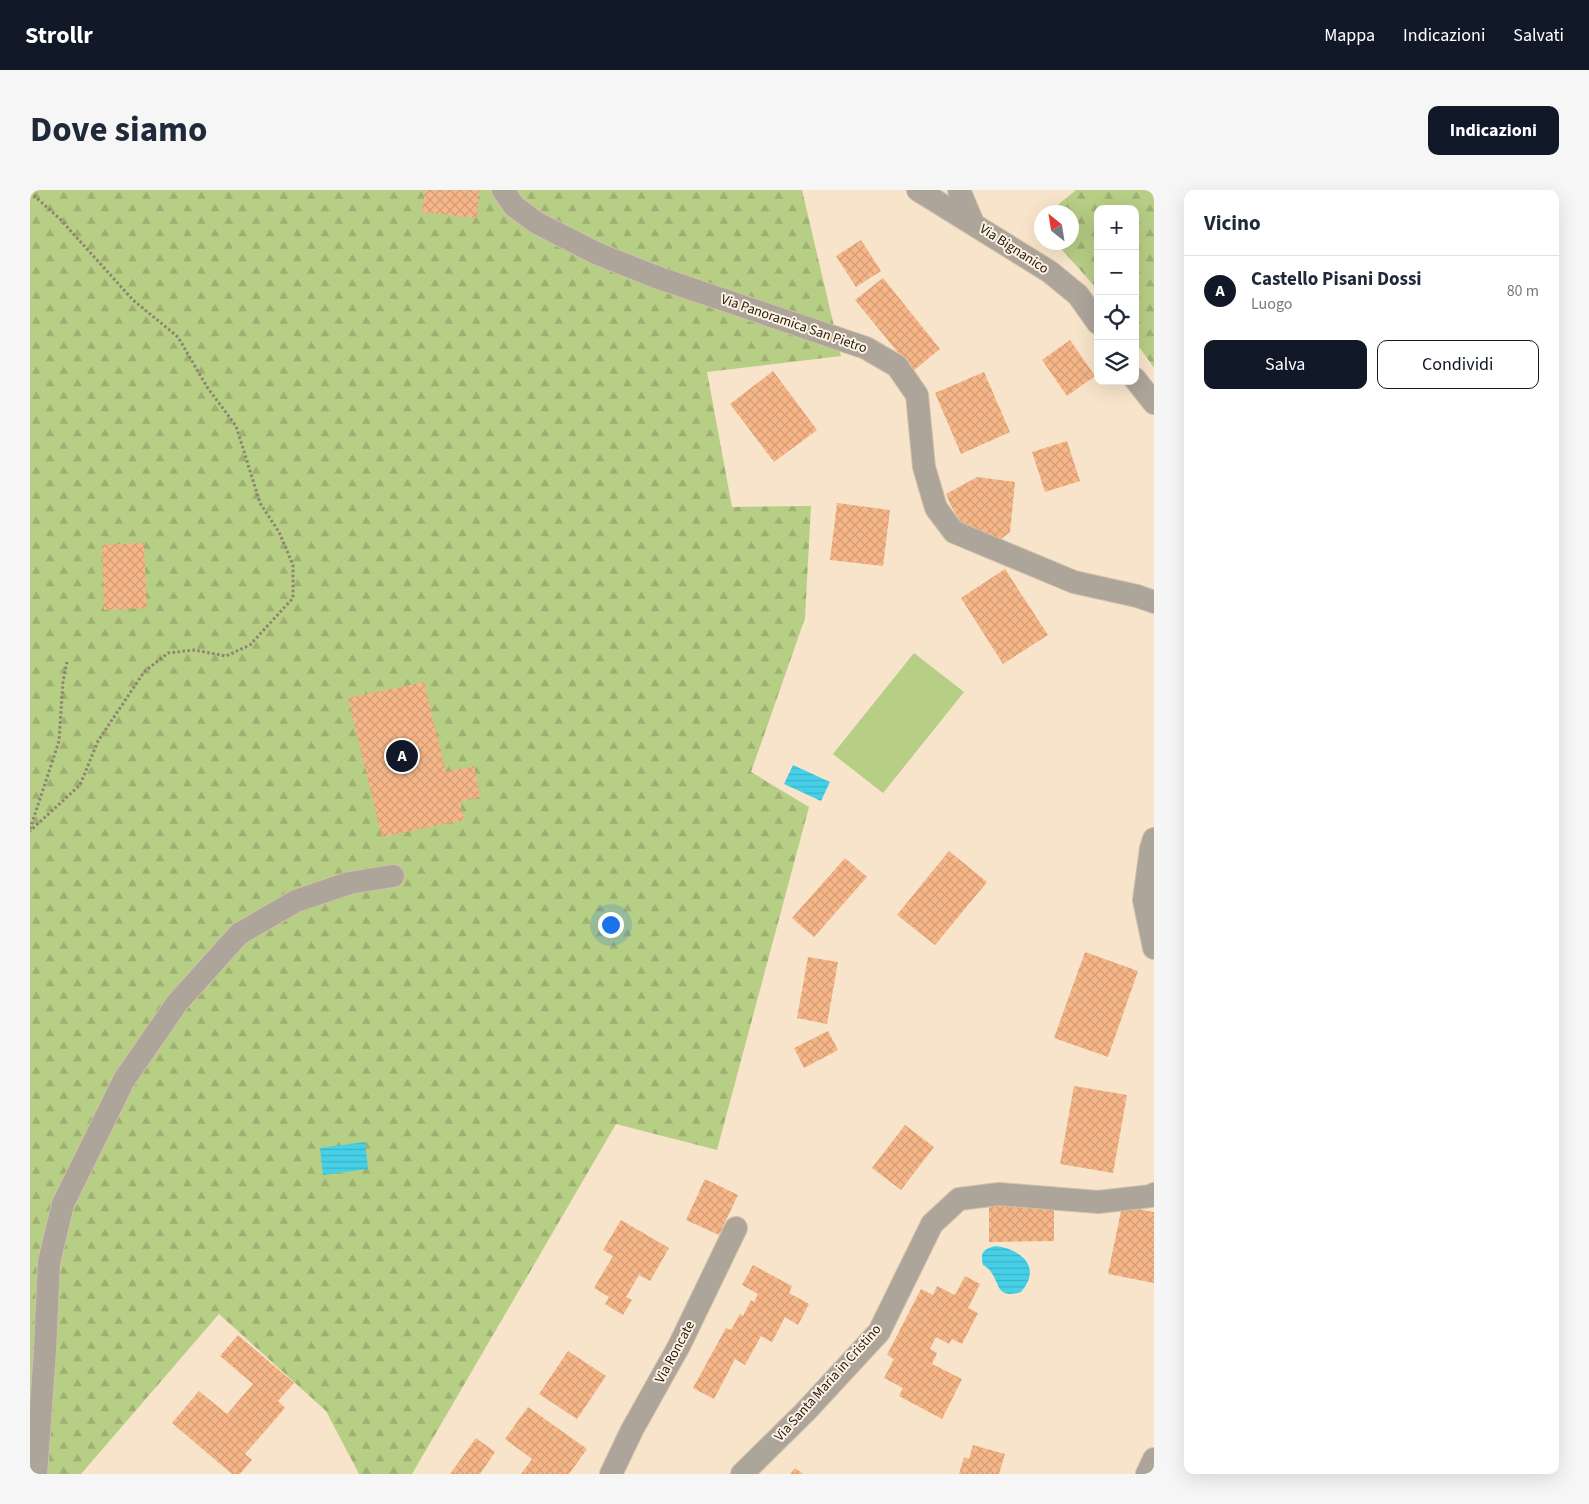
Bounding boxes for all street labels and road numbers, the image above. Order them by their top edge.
street label: Via Bignanico [976,219,1052,279]
street label: Via Panoramica San Pietro [718,290,870,358]
street label: Via Roncate [650,1317,700,1387]
street label: Via Santa Maria in Cristino [770,1320,886,1446]

